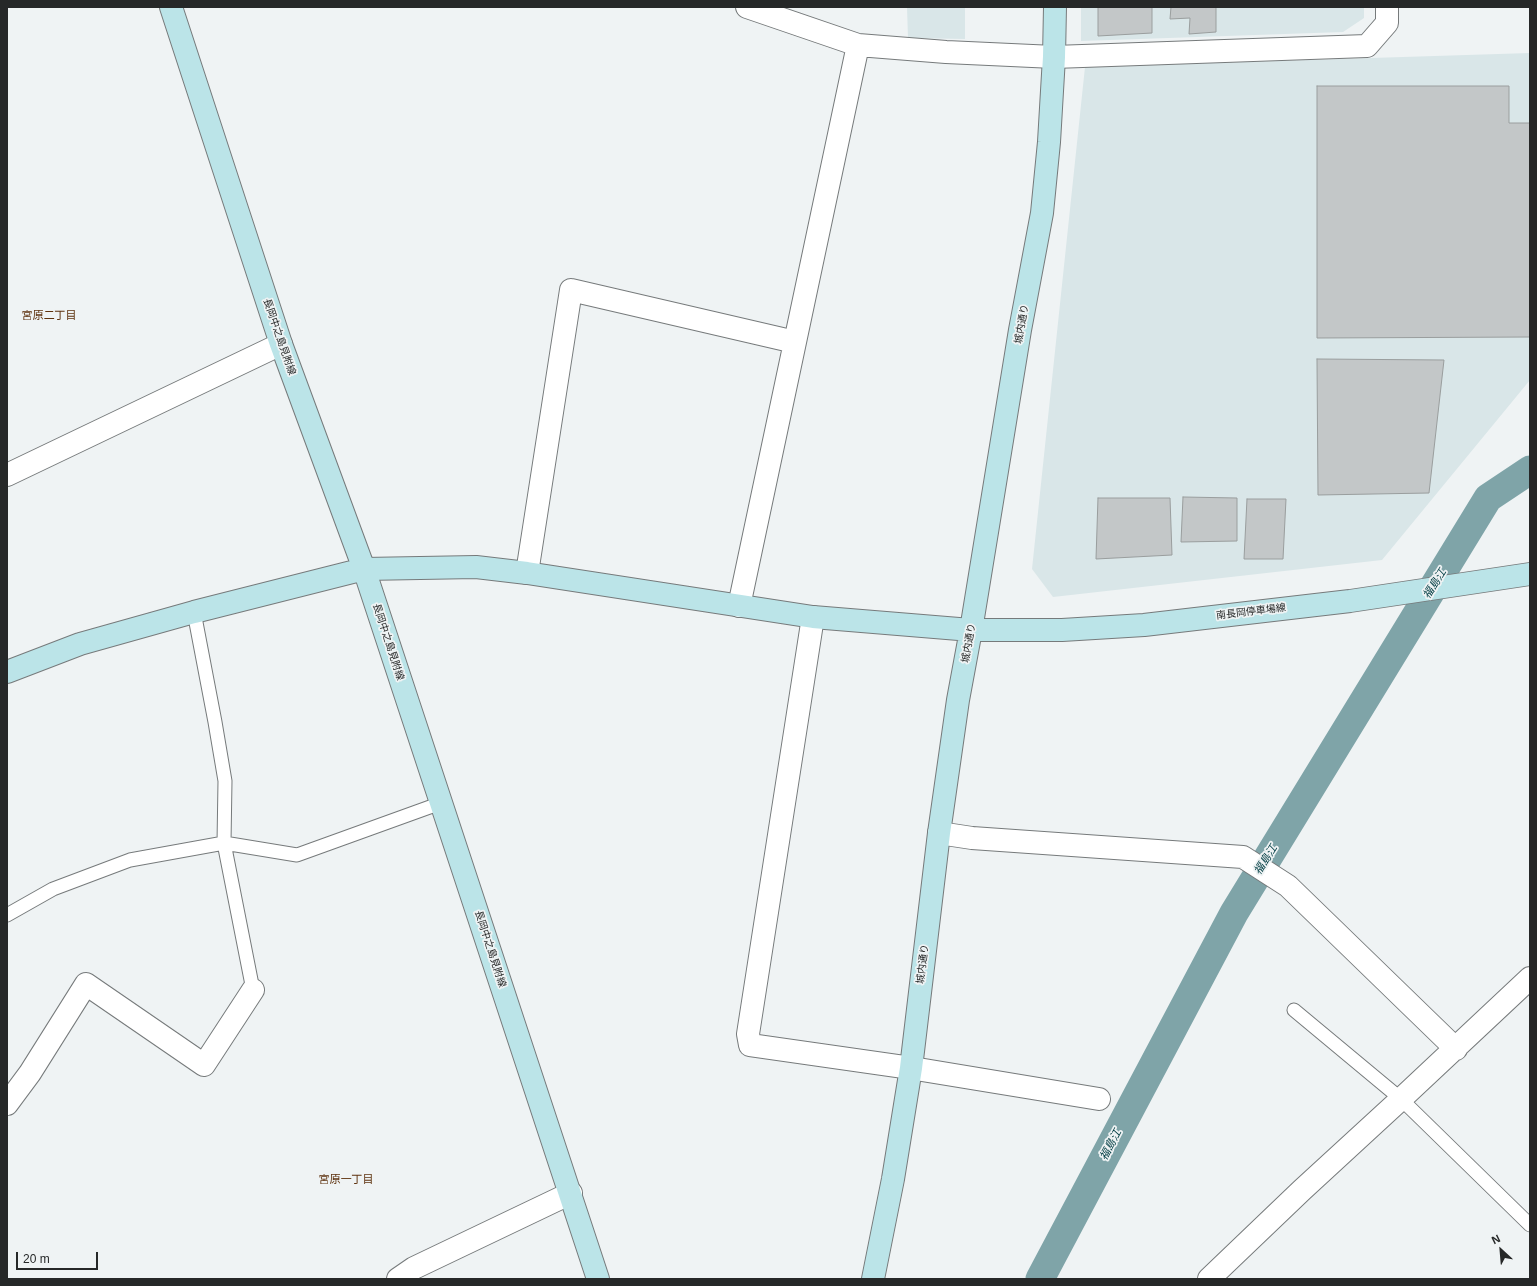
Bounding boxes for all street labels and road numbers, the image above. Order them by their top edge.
street label: 長岡中之島見附線 [260,297,298,377]
street label: 城内通り [1013,303,1031,345]
street label: 長岡中之島見附線 [370,602,406,682]
street label: 南長岡停車場線 [1216,602,1286,622]
street label: 城内通り [960,622,978,664]
street label: 長岡中之島見附線 [472,909,508,989]
street label: 城内通り [915,943,931,985]

